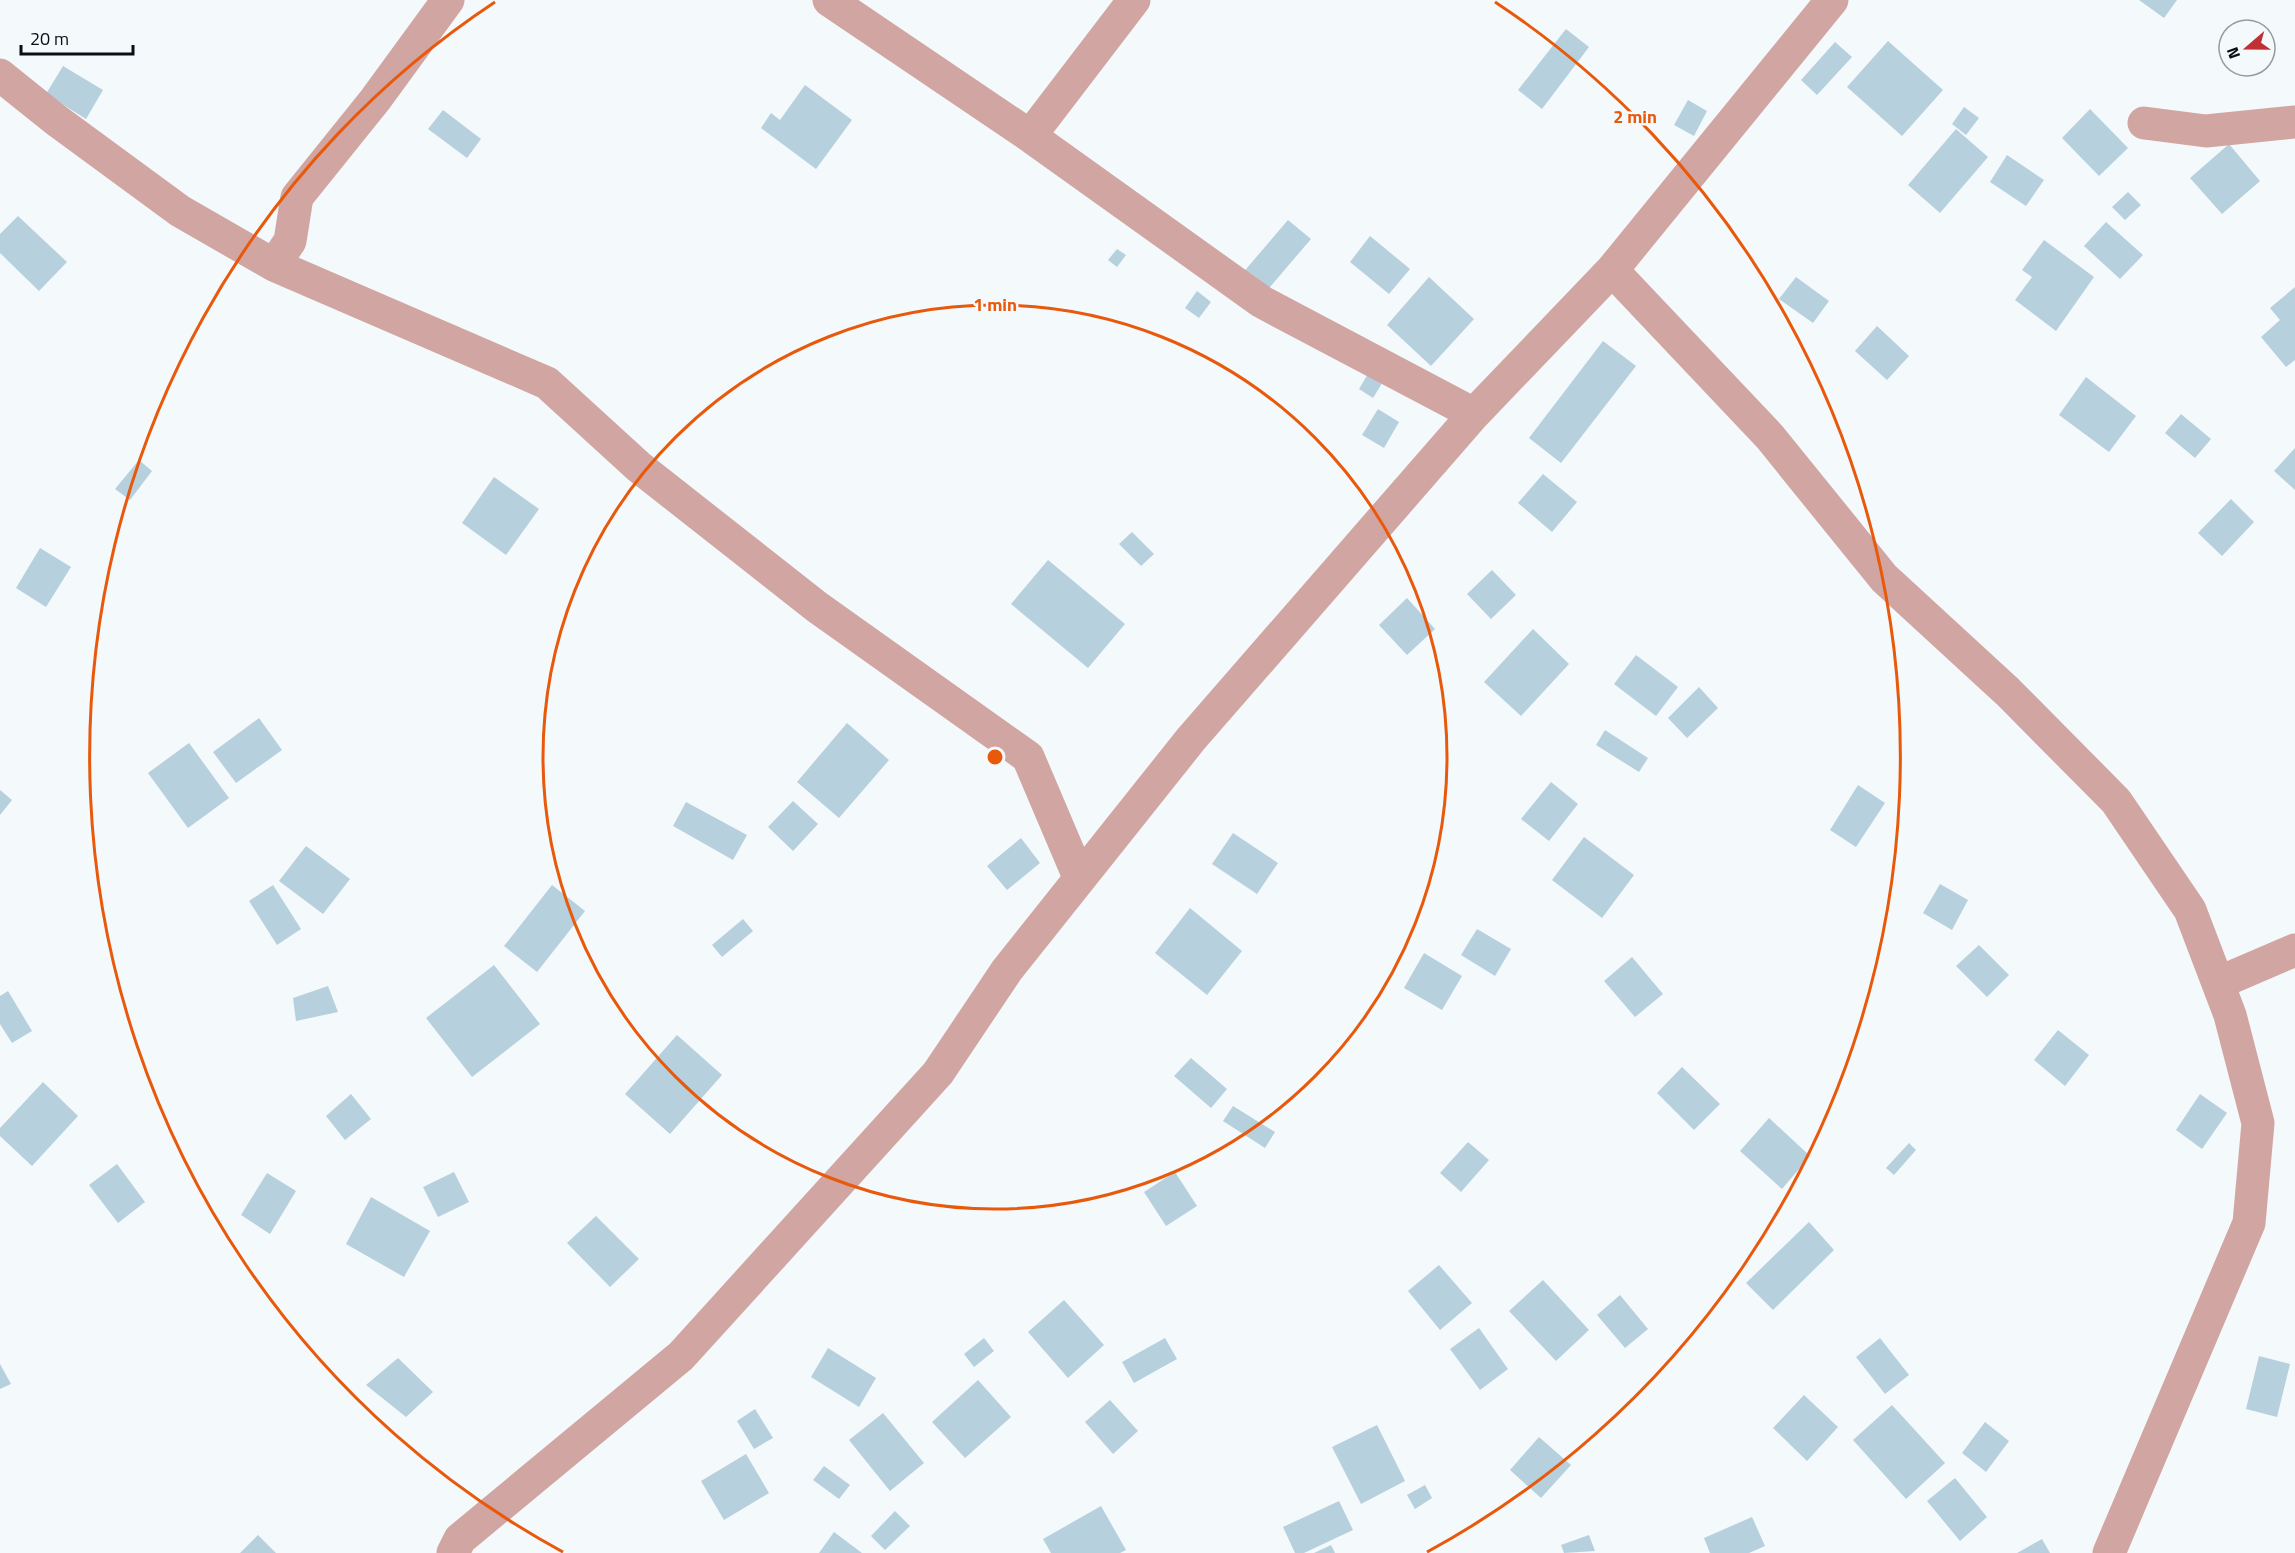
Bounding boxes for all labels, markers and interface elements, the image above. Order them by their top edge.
scale bar [21,18,134,56]
north arrow [2217,18,2277,78]
text: 20 m [30,25,69,52]
text: N [2220,44,2246,62]
text: 2 min [1613,103,1657,130]
text: 1 min [973,291,1017,318]
centre of rings [985,747,1005,767]

